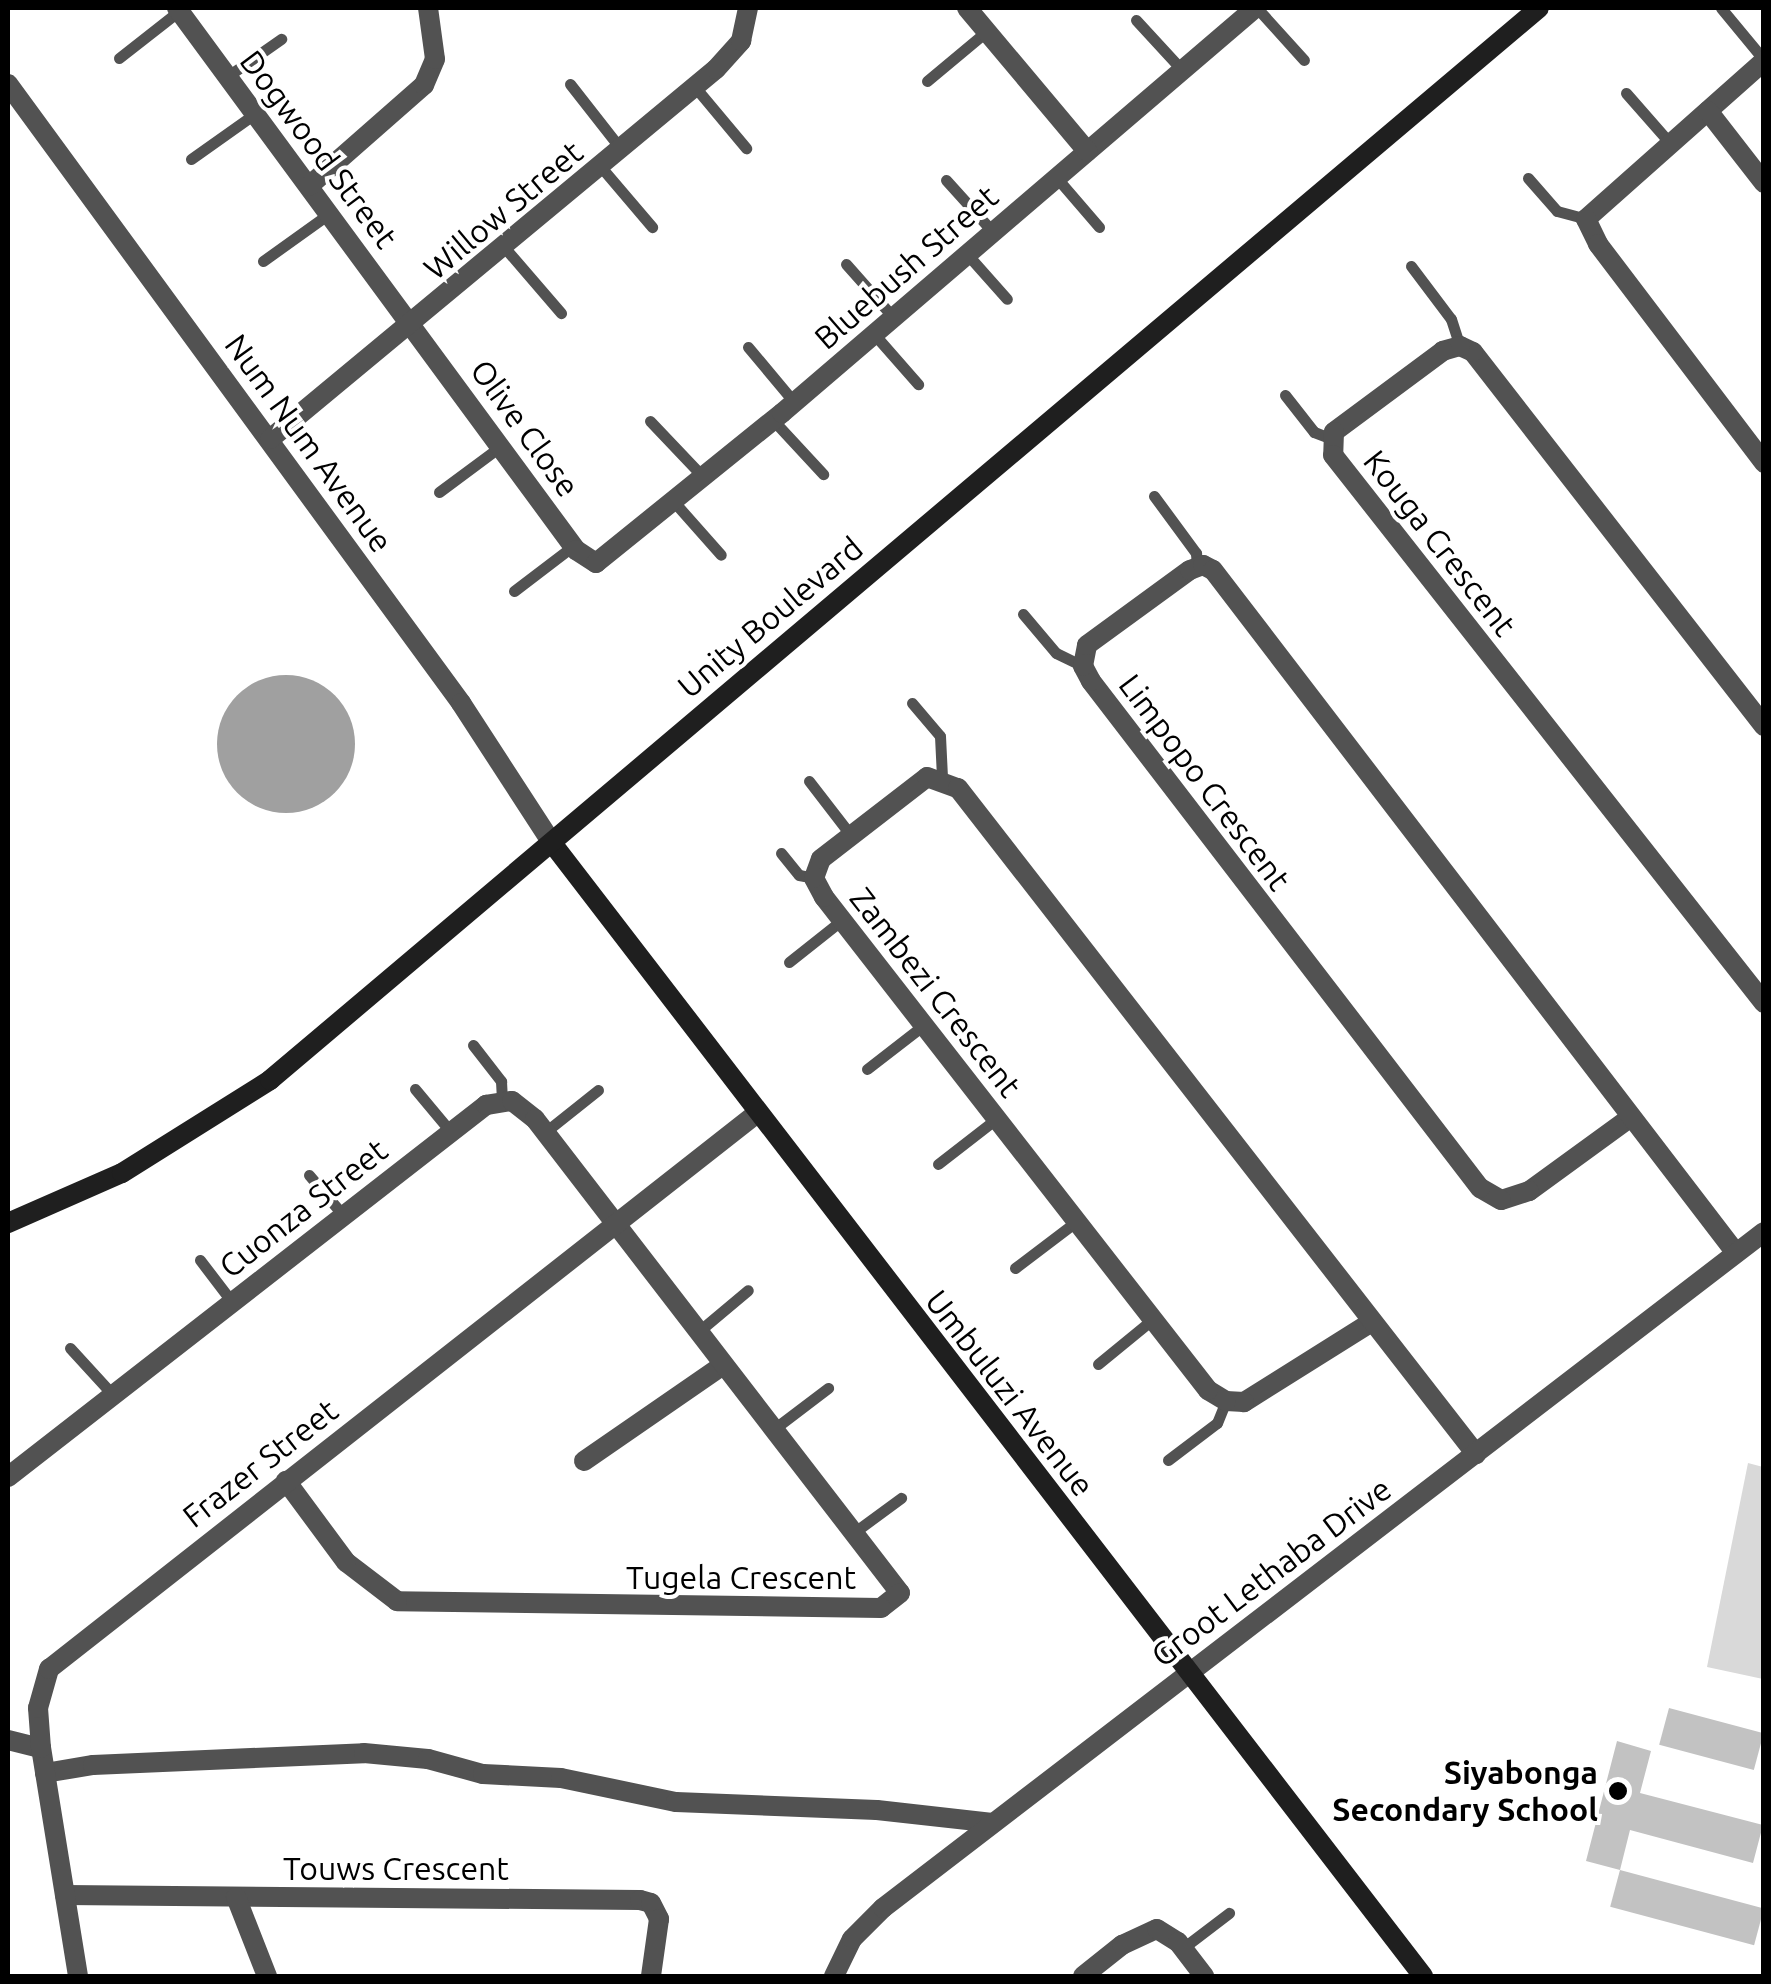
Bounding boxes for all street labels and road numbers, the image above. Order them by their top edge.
street label: Dogwood Street [232,43,406,255]
street label: Willow Street [416,133,590,287]
street label: Bluebush Street [806,177,1006,357]
street label: Num Num Avenue [217,327,401,559]
street label: Olive Close [463,352,587,504]
street label: Kouga Crescent [1356,443,1524,643]
street label: Unity Boulevard [670,529,870,705]
street label: Limpopo Crescent [1111,666,1299,898]
street label: Zambezi Crescent [842,880,1030,1104]
street label: Cuonza Street [211,1131,395,1285]
street label: Umbuluzi Avenue [918,1282,1102,1504]
street label: Frazer Street [175,1391,345,1535]
street label: Groot Lethaba Drive [1144,1469,1398,1675]
street label: Tugela Crescent [626,1558,856,1596]
street label: Touws Crescent [283,1849,509,1887]

